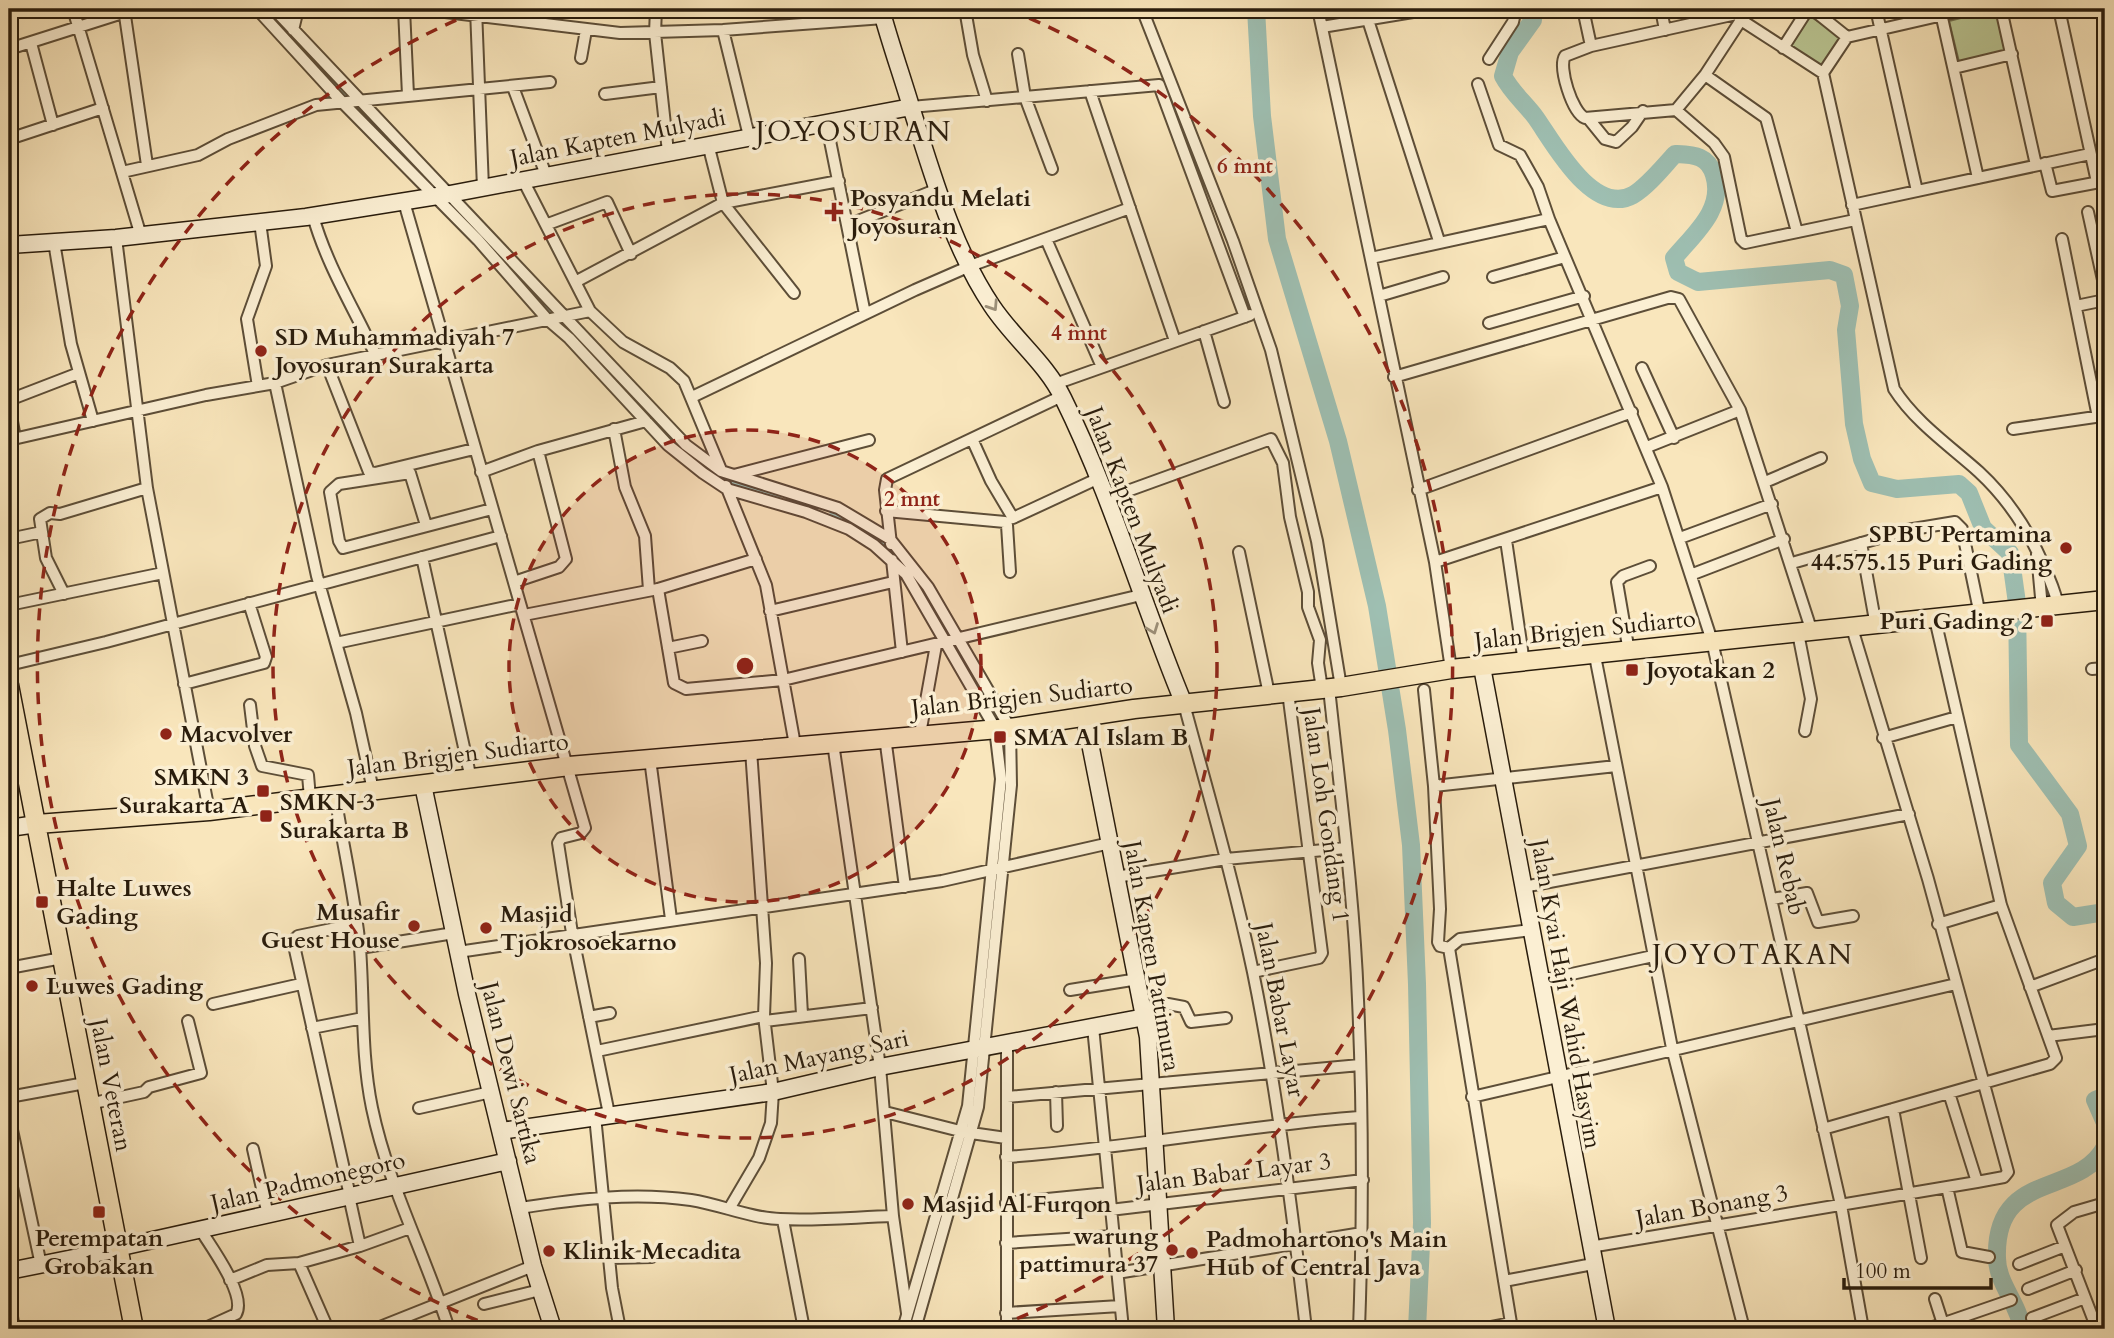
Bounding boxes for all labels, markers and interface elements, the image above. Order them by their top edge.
street label: Jalan Kapten Mulyadi [504,101,729,176]
district label: JOYOSURAN [752,113,952,151]
text: 6 mnt [1217,152,1274,181]
place label: Posyandu Melati Joyosuran [847,182,1031,243]
marker: Posyandu Melati Joyosuran [824,202,844,222]
one-way arrow [984,298,997,311]
text: 4 mnt [1051,319,1108,348]
place label: SD Muhammadiyah 7 Joyosuran Surakarta [272,321,514,382]
marker: SD Muhammadiyah 7 Joyosuran Surakarta [253,343,269,359]
street label: Jalan Kapten Mulyadi [1076,399,1187,618]
text: 2 mnt [884,485,941,514]
place label: SPBU Pertamina 44.575.15 Puri Gading [1811,518,2053,579]
marker: SPBU Pertamina 44.575.15 Puri Gading [2058,540,2074,556]
street label: Jalan Brigjen Sudiarto [1470,602,1697,658]
place label: Puri Gading 2 [1879,605,2033,638]
marker: Puri Gading 2 [2039,613,2055,629]
one-way arrow [1145,622,1159,634]
centre of rings [733,654,757,678]
place label: Joyotakan 2 [1643,654,1775,687]
marker: Joyotakan 2 [1624,662,1640,678]
street label: Jalan Brigjen Sudiarto [907,669,1134,725]
street label: Jalan Loh Gondang 1 [1294,702,1357,925]
place label: Macvolver [180,718,293,751]
place label: SMA Al Islam B [1014,721,1188,754]
street label: Jalan Brigjen Sudiarto [343,725,570,785]
marker: Macvolver [158,726,174,742]
marker: SMA Al Islam B [992,729,1008,745]
place label: SMKN 3 Surakarta A [119,761,249,822]
marker: SMKN 3 Surakarta A [255,783,271,799]
place label: SMKN 3 Surakarta B [280,786,409,847]
street label: Jalan Rebab [1754,793,1813,919]
marker: SMKN 3 Surakarta B [258,808,274,824]
street label: Jalan Kyai Haji Wahid Hasyim [1522,834,1610,1152]
street label: Jalan Kapten Pattimura [1115,835,1189,1075]
place label: Halte Luwes Gading [56,872,192,933]
marker: Halte Luwes Gading [34,894,50,910]
place label: Musafir Guest House [261,896,400,957]
place label: Masjid Tjokrosoekarno [500,898,677,959]
street label: Jalan Babar Layar [1246,917,1313,1100]
marker: Musafir Guest House [406,918,422,934]
marker: Masjid Tjokrosoekarno [478,920,494,936]
district label: JOYOTAKAN [1648,936,1854,974]
place label: Luwes Gading [46,970,204,1003]
street label: Jalan Dewi Sartika [472,976,550,1168]
marker: Luwes Gading [24,978,40,994]
street label: Jalan Veteran [81,1013,140,1155]
street label: Jalan Mayang Sari [723,1022,912,1093]
street label: Jalan Padmonegoro [205,1144,408,1221]
street label: Jalan Babar Layar 3 [1132,1145,1333,1202]
street label: Jalan Bonang 3 [1630,1176,1791,1236]
place label: Masjid Al Furqon [922,1188,1112,1221]
marker: Masjid Al Furqon [900,1196,916,1212]
marker: Perempatan Grobakan [91,1204,107,1220]
place label: warung pattimura 37 [1019,1220,1159,1281]
place label: Perempatan Grobakan [35,1222,164,1283]
place label: Padmohartono's Main Hub of Central Java [1206,1223,1448,1284]
place label: Klinik Mecadita [563,1235,741,1268]
marker: warung pattimura 37 [1164,1242,1180,1258]
marker: Klinik Mecadita [541,1243,557,1259]
marker: Padmohartono's Main Hub of Central Java [1184,1245,1200,1261]
scale bar [1844,1247,1992,1291]
text: 100 m [1855,1257,1911,1286]

